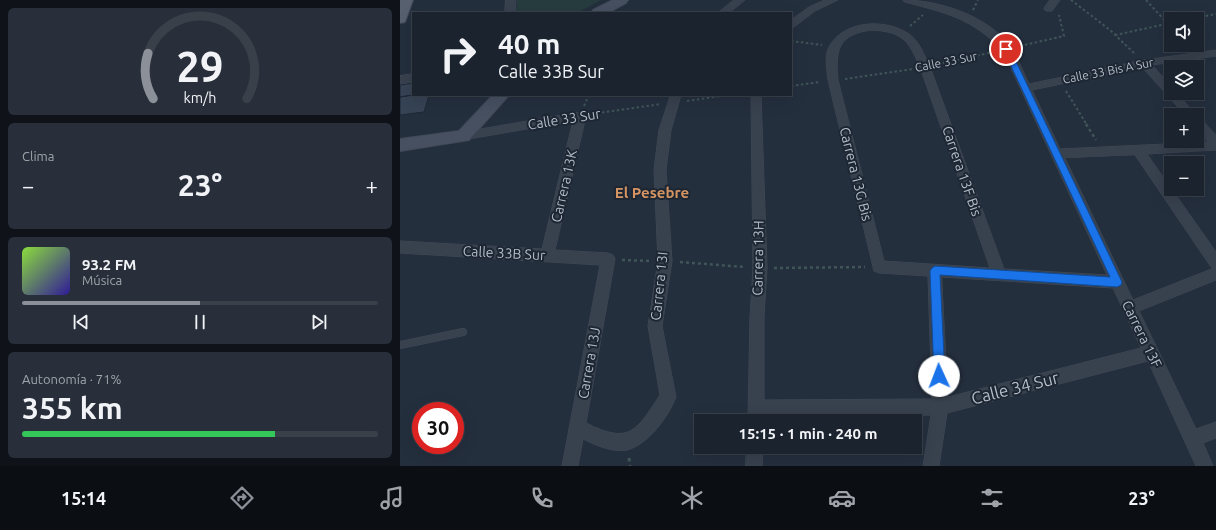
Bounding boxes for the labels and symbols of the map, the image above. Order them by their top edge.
pin [989,32,1023,66]
street label: Calle 33 Sur [914,49,979,74]
street label: Calle 33 Bis A Sur [1061,55,1155,86]
street label: Calle 33 Sur [526,105,602,133]
street label: Carrera 13F Bis [939,124,985,218]
street label: Carrera 13G Bis [837,125,875,223]
street label: Carrera 13K [548,148,580,224]
district label: El Pesebre [615,184,689,201]
street label: Carrera 13H [749,220,767,296]
street label: Calle 33B Sur [462,243,546,263]
street label: Carrera 13I [647,251,671,321]
street label: Carrera 13F [1119,298,1165,370]
street label: Carrera 13J [575,326,603,400]
position arrow [918,355,960,397]
street label: Calle 34 Sur [969,367,1061,408]
speed limit sign: 30 [412,402,464,454]

